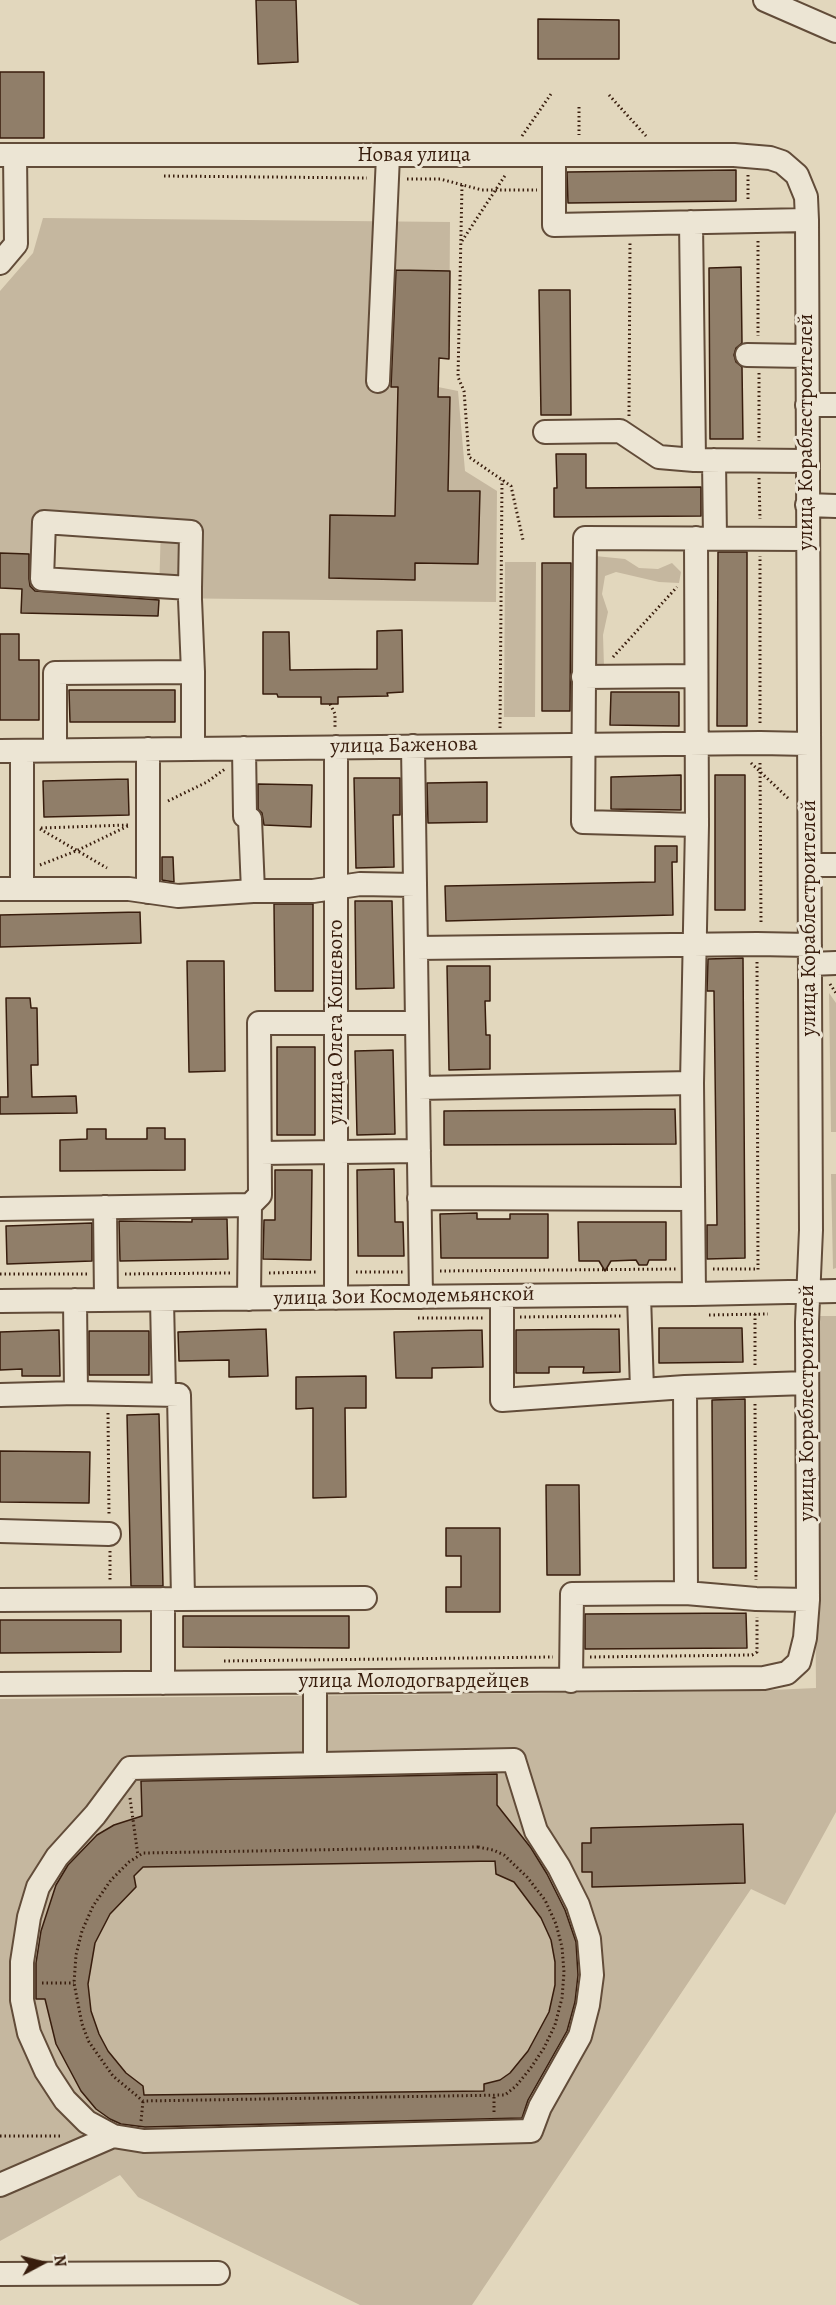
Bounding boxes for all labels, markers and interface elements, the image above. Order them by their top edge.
street label: Новая улица [357,143,471,169]
street label: улица Кораблестроителей [794,314,820,550]
street label: улица Баженова [330,732,478,760]
street label: улица Кораблестроителей [797,800,823,1036]
street label: улица Олега Кошевого [324,919,350,1125]
street label: улица Зои Космодемьянской [273,1282,535,1312]
street label: улица Кораблестроителей [795,1285,821,1521]
street label: улица Молодогвардейцев [299,1669,529,1695]
north arrow [12,2233,72,2293]
text: N [48,2254,71,2268]

